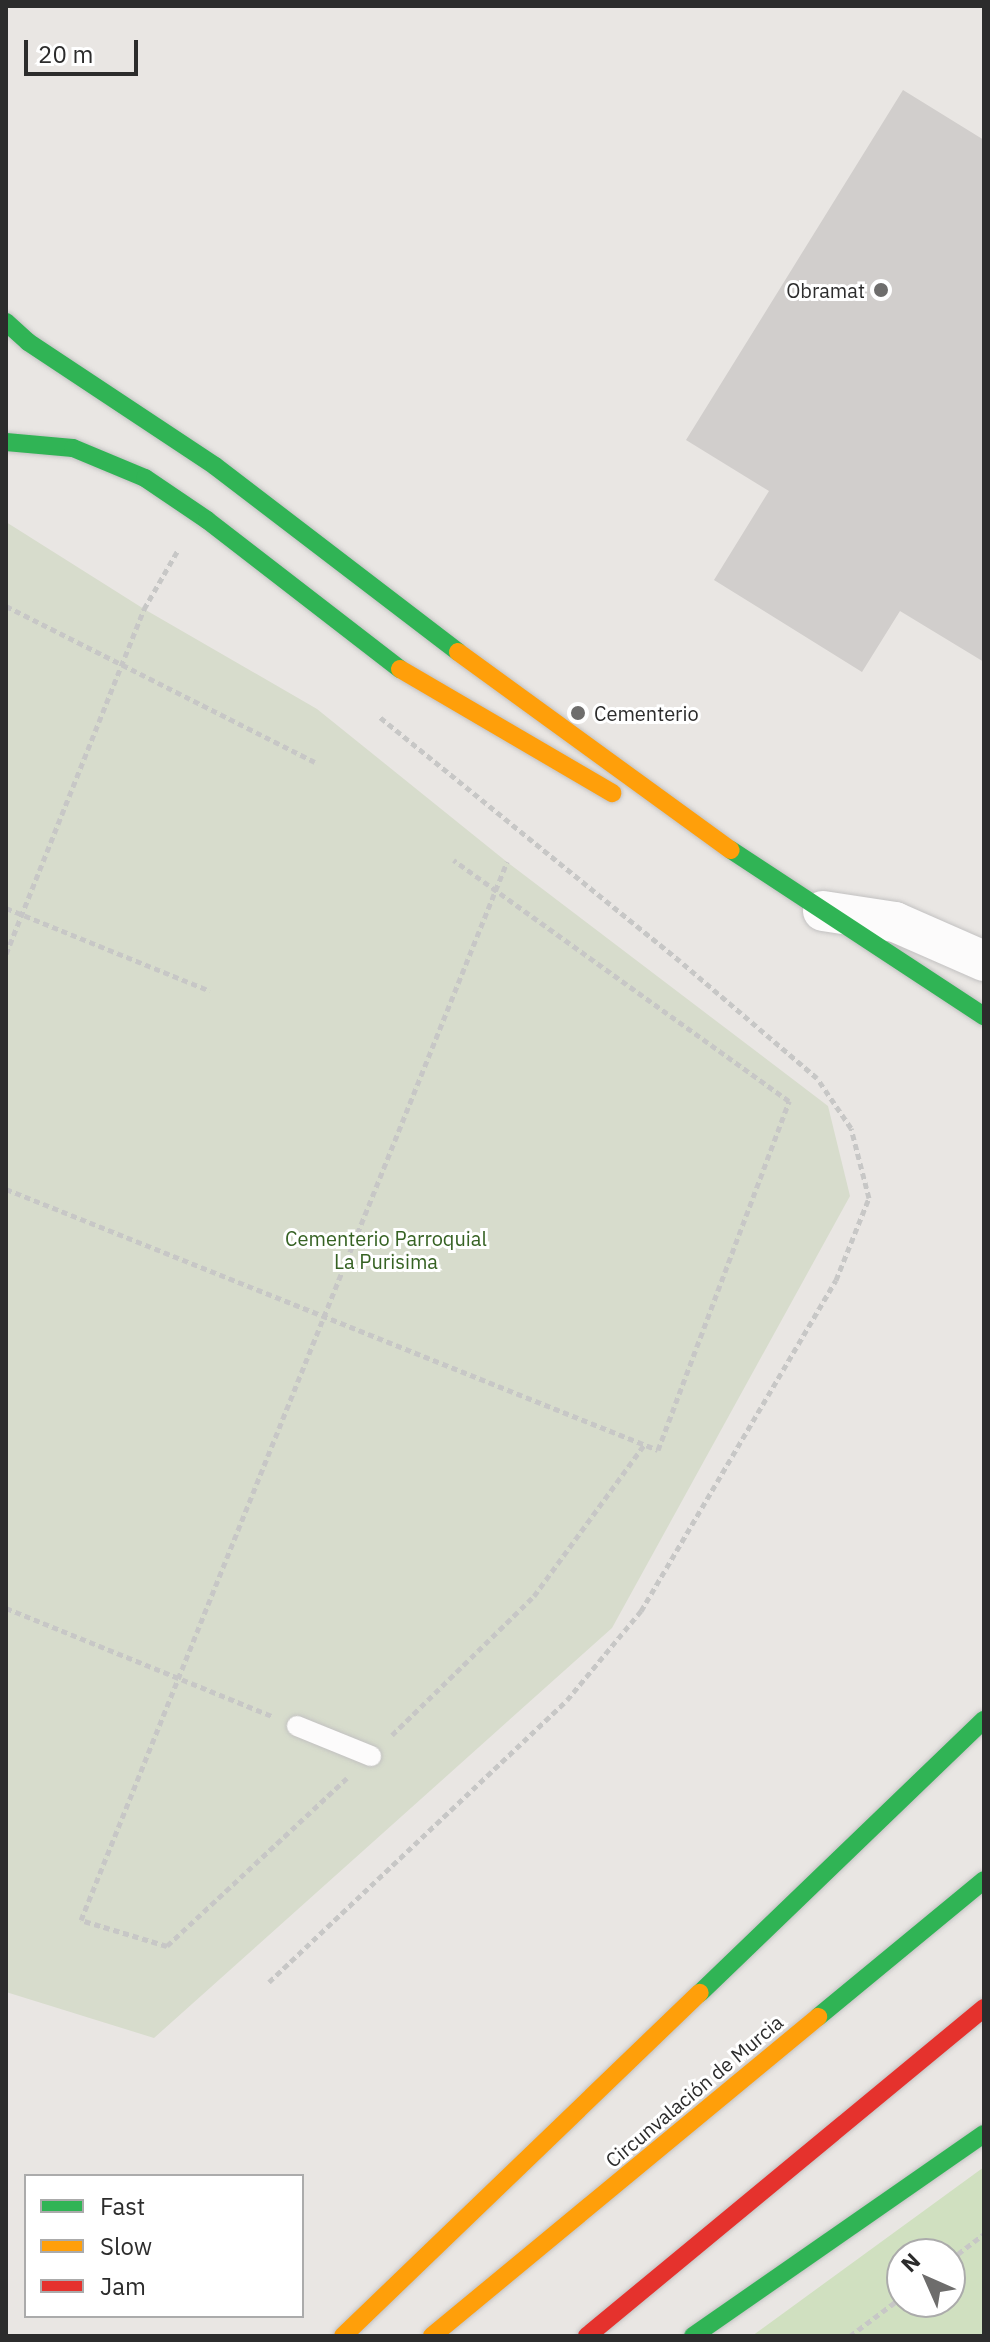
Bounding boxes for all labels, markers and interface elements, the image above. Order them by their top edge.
scale bar [28,24,142,74]
text: 20 m [38,38,93,70]
place label: Obramat [786,278,865,302]
marker: Obramat [872,281,890,299]
place label: Cementerio [594,701,699,725]
marker: Cementerio [569,704,587,722]
park label: Cementerio Parroquial La Purisima [285,1227,487,1274]
street label: Circunvalación de Murcia [601,2010,787,2172]
legend [24,2174,304,2318]
text: Fast [100,2190,145,2222]
text: Slow [100,2230,152,2262]
north arrow [886,2238,966,2318]
text: N [894,2246,926,2278]
text: Jam [100,2270,146,2302]

